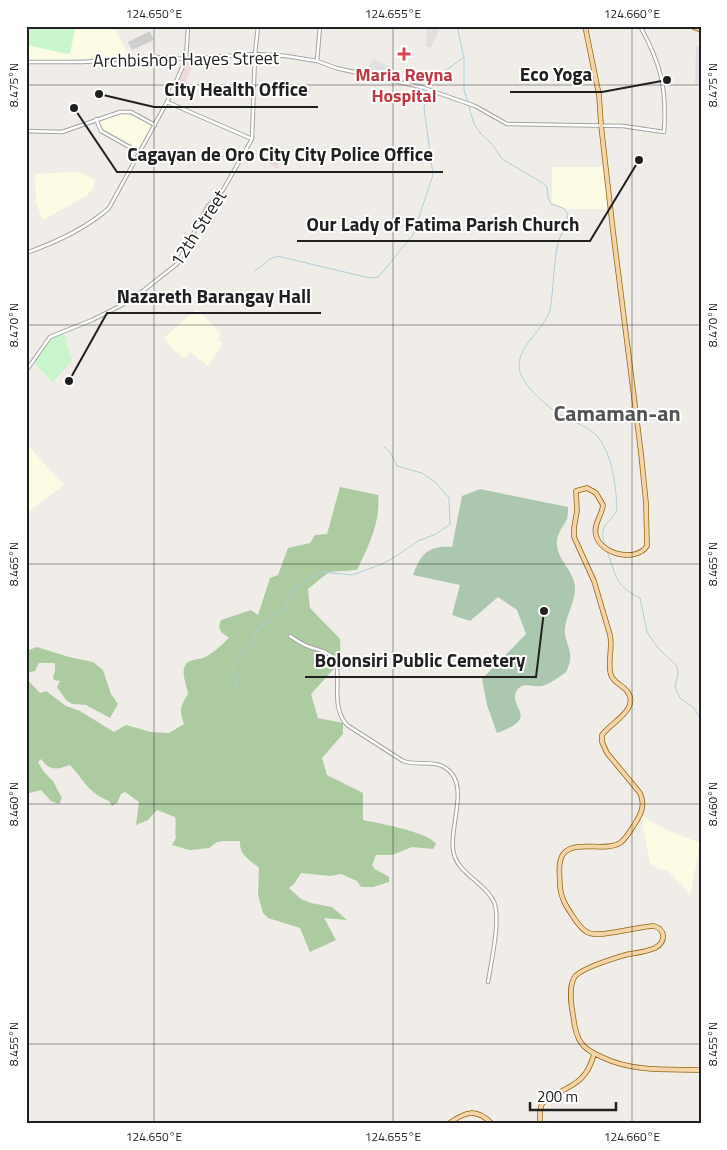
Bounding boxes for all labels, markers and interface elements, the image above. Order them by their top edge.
text: 124.650°E [126,4,182,23]
text: 124.655°E [365,4,421,23]
text: 124.660°E [604,4,660,23]
street label: Archbishop Hayes Street [93,44,280,74]
marker: Maria Reyna Hospital [397,47,411,61]
callout: Eco Yoga [510,58,602,92]
text: Eco Yoga [520,59,592,88]
place label: Maria Reyna Hospital [355,61,453,109]
text: 8.475°N [4,63,23,107]
text: 8.475°N [703,63,722,107]
callout: City Health Office [154,73,318,107]
text: City Health Office [164,74,308,103]
callout: Cagayan de Oro City City Police Office [117,138,443,172]
text: Cagayan de Oro City City Police Office [127,139,433,168]
street label: 12th Street [163,184,233,272]
callout: Our Lady of Fatima Parish Church [297,207,590,241]
text: Our Lady of Fatima Parish Church [307,209,579,238]
callout: Nazareth Barangay Hall [107,279,321,313]
text: Nazareth Barangay Hall [117,281,311,310]
text: 8.470°N [4,303,23,347]
text: 8.470°N [703,303,722,347]
district label: Camaman-an [553,396,681,430]
text: 8.465°N [4,542,23,586]
text: 8.465°N [703,542,722,586]
callout: Bolonsiri Public Cemetery [305,643,536,677]
text: Bolonsiri Public Cemetery [315,645,526,674]
text: 8.460°N [4,782,23,826]
text: 8.460°N [703,782,722,826]
text: 8.455°N [4,1022,23,1066]
text: 8.455°N [703,1022,722,1066]
scale bar [530,1080,616,1112]
text: 200 m [537,1085,578,1108]
text: 124.650°E [126,1127,182,1146]
text: 124.655°E [365,1127,421,1146]
text: 124.660°E [604,1127,660,1146]

